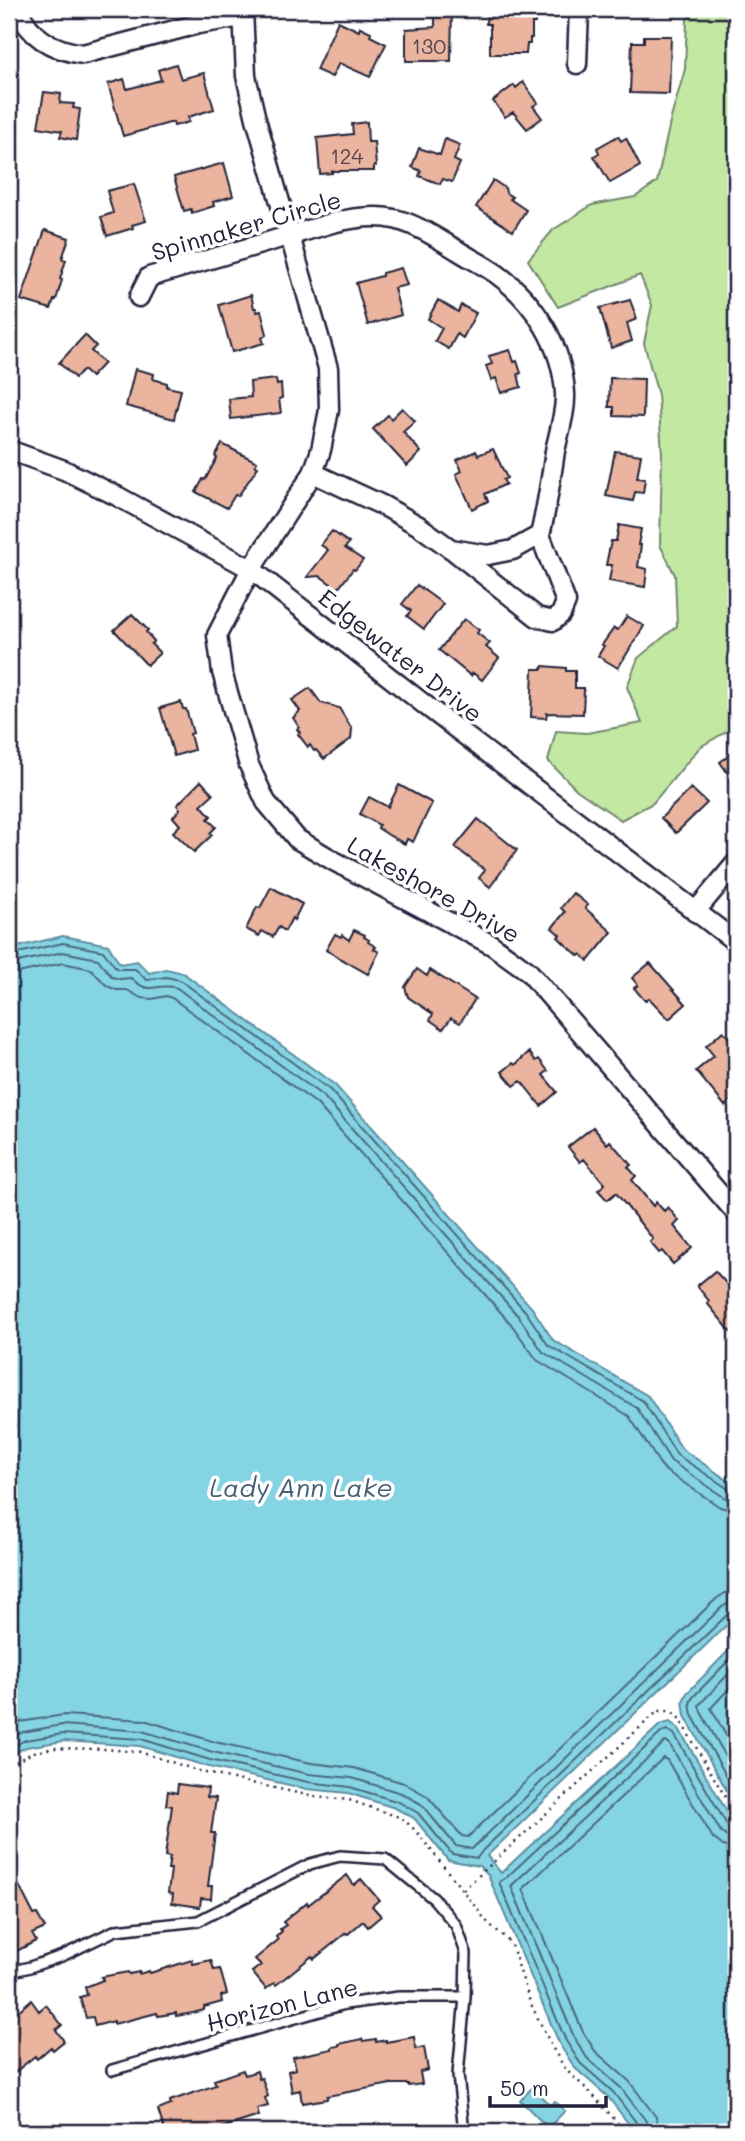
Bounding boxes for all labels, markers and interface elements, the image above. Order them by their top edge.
house number: 130 [412,32,446,59]
house number: 124 [330,142,364,169]
street label: Spinnaker Circle [147,183,345,267]
street label: Edgewater Drive [313,581,489,729]
street label: Lakeshore Drive [342,829,526,949]
water label: Lady Ann Lake [209,1470,393,1504]
street label: Horizon Lane [203,1970,361,2038]
scale bar [490,2064,605,2108]
text: 50 m [500,2074,549,2101]

